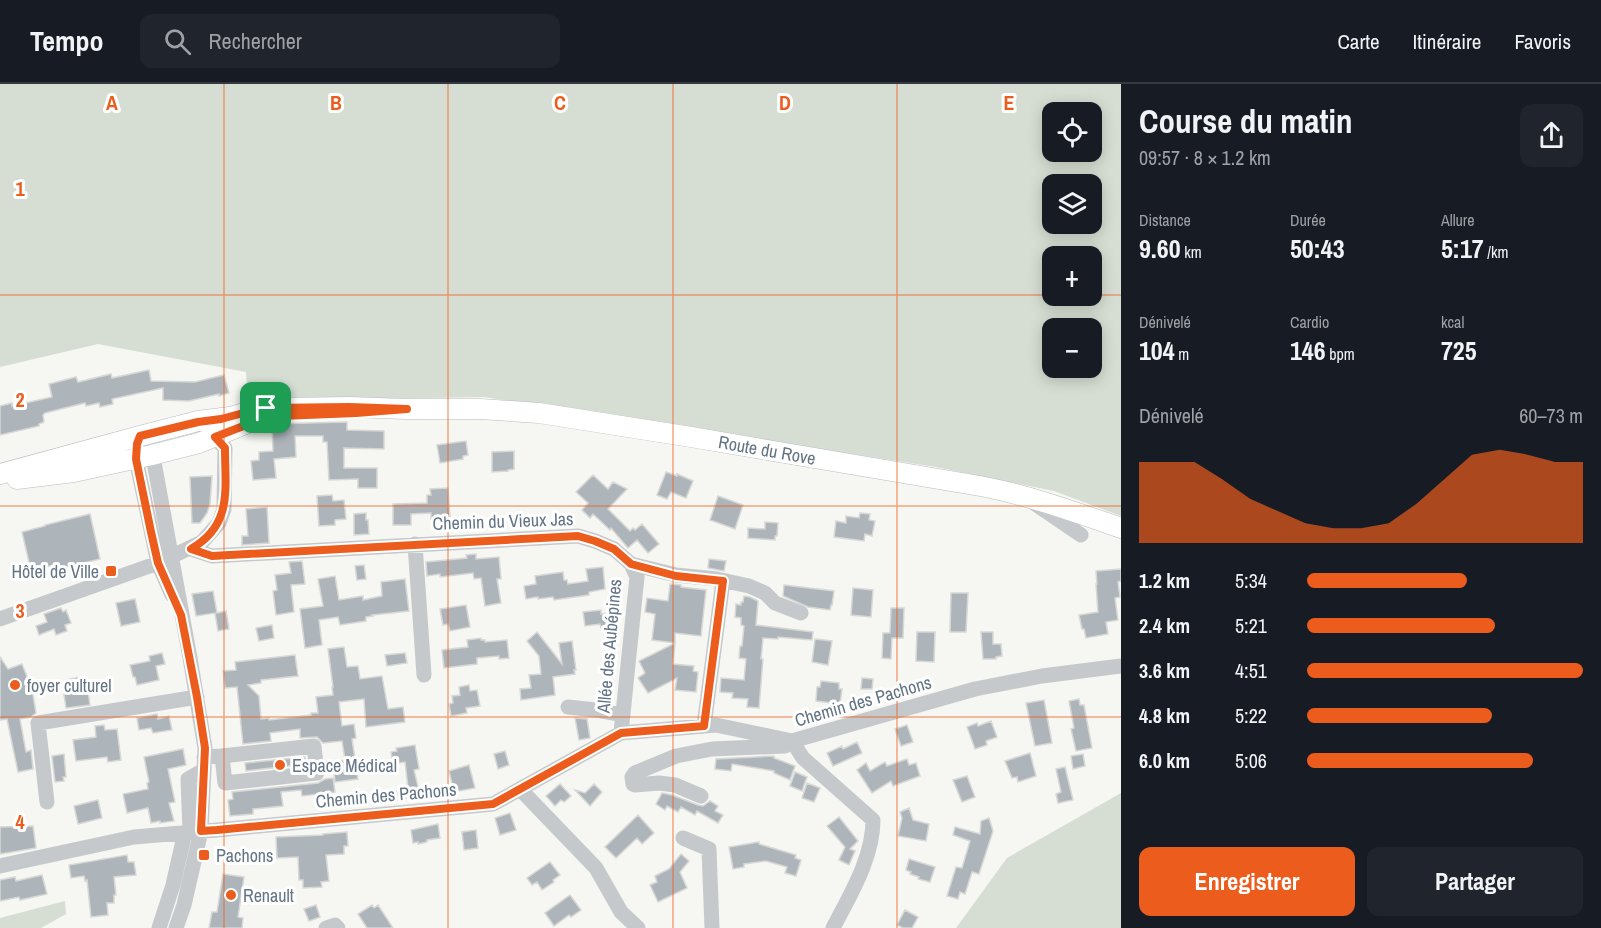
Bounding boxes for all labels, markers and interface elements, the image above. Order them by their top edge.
search box [140,14,560,68]
text: Tempo [30,22,104,60]
icon: search [161,25,194,58]
text: Rechercher [209,26,302,56]
text: Carte [1337,27,1380,56]
text: Itinéraire [1413,27,1481,56]
text: Favoris [1514,27,1571,56]
text: A [106,89,118,116]
text: B [330,89,342,116]
text: C [554,89,566,116]
text: D [779,89,791,116]
text: E [1004,89,1015,116]
text: Course du matin [1139,99,1353,143]
map controls [1042,102,1102,378]
button: locate [1042,102,1102,162]
button: share [1520,104,1583,167]
text: 09:57 · 8 × 1.2 km [1139,144,1271,171]
button: layers [1042,174,1102,234]
text: 1 [15,175,25,202]
text: Distance [1139,209,1191,231]
text: Durée [1290,209,1326,231]
text: Allure [1441,209,1475,231]
text: 9.60 [1139,231,1181,266]
text: 50:43 [1290,231,1345,266]
text: 5:17 [1441,231,1484,266]
text: km [1181,241,1202,263]
text: /km [1484,241,1508,263]
button: + [1042,246,1102,306]
text: Dénivelé [1139,311,1191,333]
text: Cardio [1290,311,1329,333]
text: kcal [1441,311,1464,333]
button: − [1042,318,1102,378]
text: 104 [1139,333,1175,368]
text: 146 [1290,333,1326,368]
text: 725 [1441,333,1477,368]
text: m [1175,343,1189,365]
text: bpm [1326,343,1355,365]
pin [240,382,291,433]
text: 2 [15,386,25,413]
icon: arrive [249,391,282,424]
text: Dénivelé [1139,402,1204,429]
text: 60–73 m [1519,402,1583,429]
street label: Route du Rove [716,429,818,471]
street label: Chemin du Vieux Jas [432,506,574,536]
place label: Hôtel de Ville [11,559,99,584]
marker: Hôtel de Ville [104,564,118,578]
text: 1.2 km [1139,567,1190,594]
text: 5:34 [1235,567,1267,594]
street label: Allée des Aubépines [591,578,627,715]
text: 3 [15,597,25,624]
text: 2.4 km [1139,612,1190,639]
text: 5:21 [1235,612,1267,639]
text: 3.6 km [1139,657,1190,684]
text: 4:51 [1235,657,1267,684]
street label: Chemin des Pachons [792,670,934,732]
place label: foyer culturel [27,673,112,698]
marker: foyer culturel [8,678,22,692]
text: 4.8 km [1139,702,1190,729]
text: 5:22 [1235,702,1267,729]
text: 6.0 km [1139,747,1190,774]
text: 5:06 [1235,747,1267,774]
place label: Espace Médical [292,753,397,778]
marker: Espace Médical [273,758,287,772]
street label: Chemin des Pachons [315,776,457,814]
text: 4 [15,808,25,835]
place label: Pachons [216,843,273,868]
button: Enregistrer [1139,847,1355,916]
button: Partager [1367,847,1583,916]
marker: Pachons [197,848,211,862]
place label: Renault [243,883,294,908]
marker: Renault [224,888,238,902]

